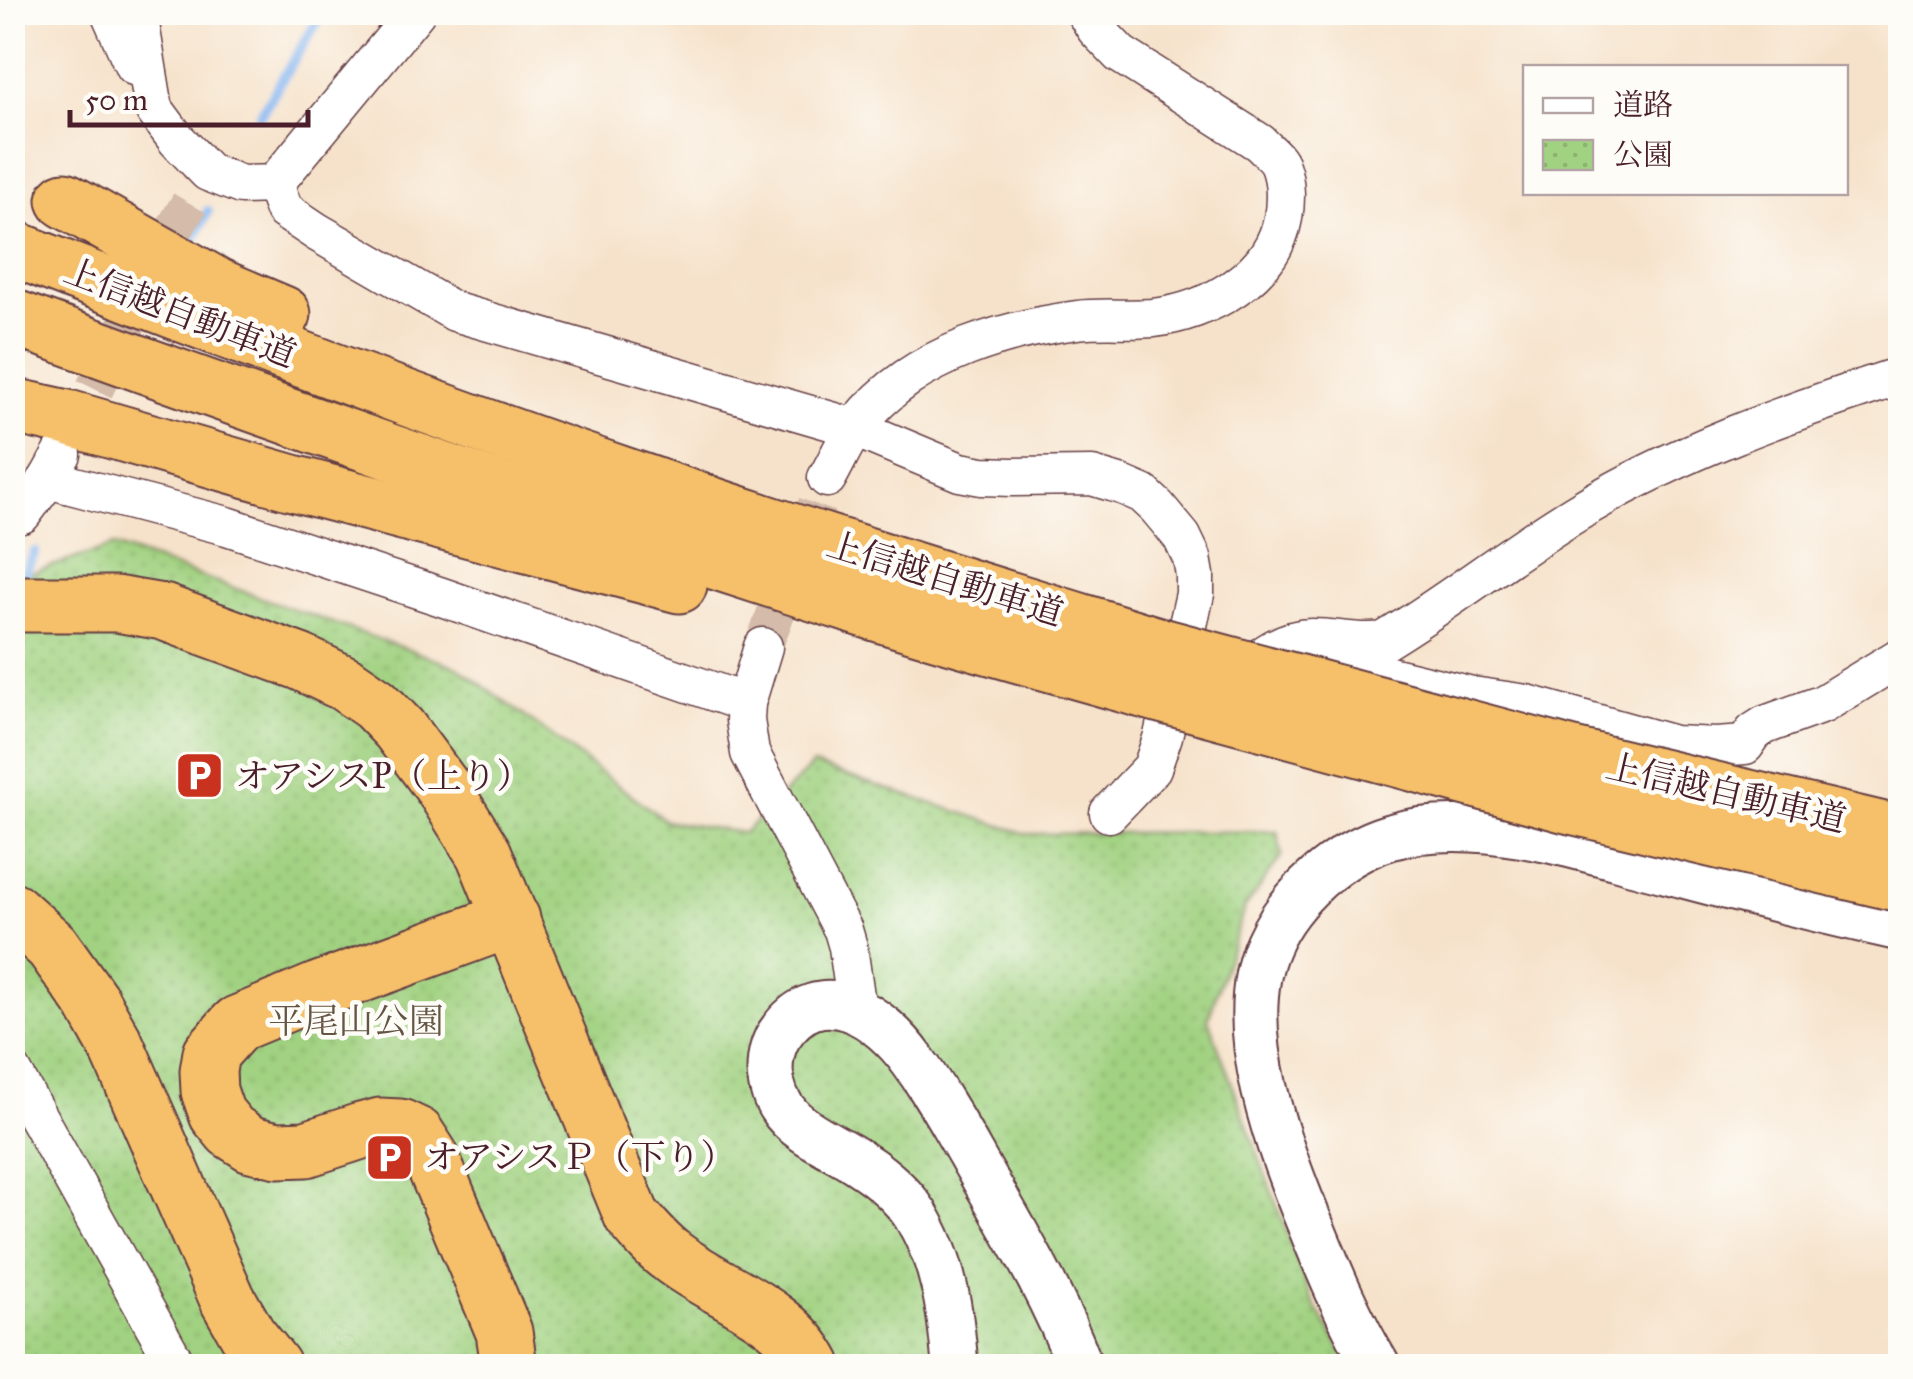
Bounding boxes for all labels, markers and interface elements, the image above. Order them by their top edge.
scale bar [70,65,308,127]
legend [1523,65,1848,195]
text: 50 m [85,82,148,118]
text: 道路 [1613,87,1673,123]
text: 公園 [1613,137,1673,173]
street label: 上信越自動車道 [58,249,302,377]
street label: 上信越自動車道 [822,523,1068,635]
street label: 上信越自動車道 [1602,744,1850,842]
parking icon: オアシスP（上り） [174,750,226,802]
place label: オアシスP（上り） [235,755,532,798]
park label: 平尾山公園 [268,1000,444,1043]
parking icon: オアシスＰ（下り） [363,1131,415,1183]
place label: オアシスＰ（下り） [424,1136,736,1179]

